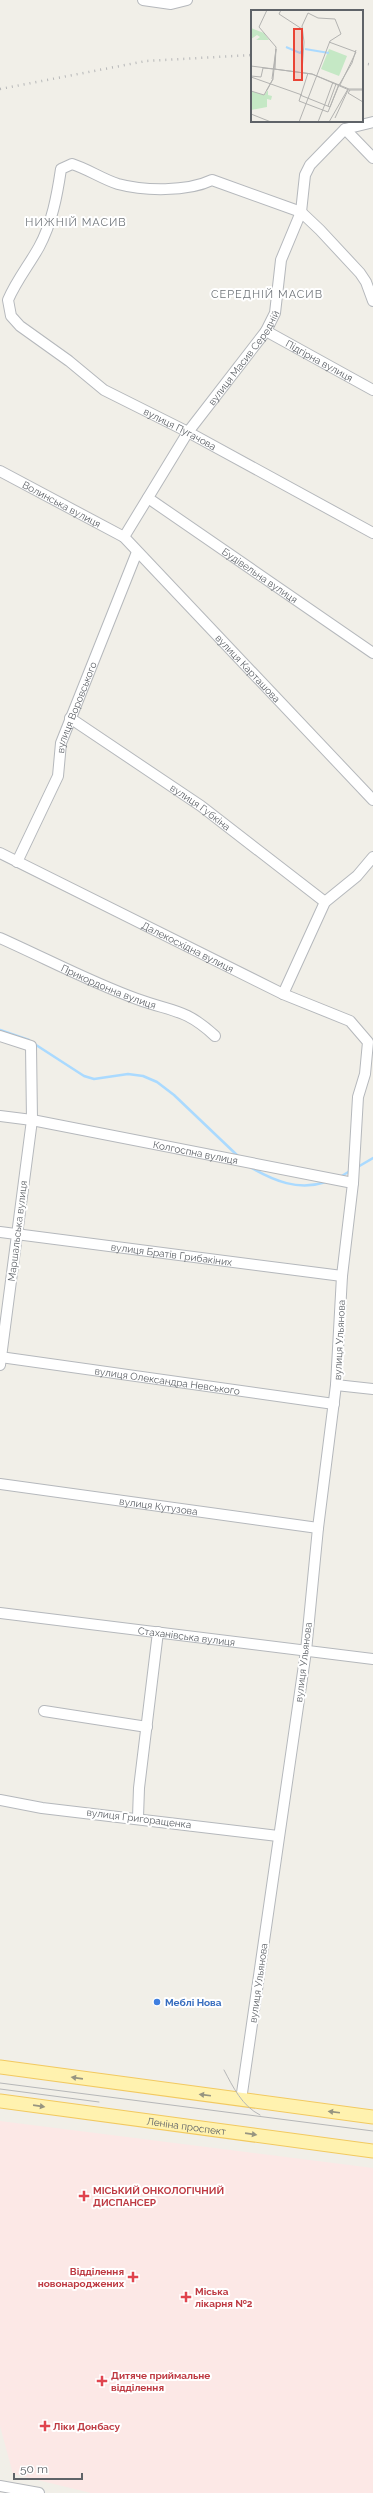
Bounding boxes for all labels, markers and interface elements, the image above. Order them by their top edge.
inset map [251,10,363,122]
district label: НИЖНІЙ МАСИВ [25,216,127,229]
district label: СЕРЕДНІЙ МАСИВ [211,288,323,301]
street label: вулиця Масив Середній [206,309,281,407]
street label: Підгірна вулиця [284,338,355,384]
street label: вулиця Пугачова [142,406,218,452]
street label: Волинська вулиця [21,479,103,530]
street label: Будівельна вулиця [220,546,300,605]
street label: вулиця Карташова [213,632,282,705]
street label: вулиця Воровського [55,660,99,754]
street label: вулиця Губкіна [168,782,232,833]
street label: Далекосхідна вулиця [140,920,236,975]
street label: Прикордонна вулиця [59,962,157,1011]
street label: Колгоспна вулиця [152,1139,239,1166]
street label: Маршальська вулиця [6,1180,29,1282]
street label: вулиця Братів Грибакіних [110,1241,233,1268]
street label: вулиця Ульянова [332,1300,347,1380]
street label: вулиця Олександра Невського [94,1365,241,1397]
street label: вулиця Кутузова [119,1496,198,1517]
street label: вулиця Ульянова [293,1621,314,1703]
street label: Стаханівська вулиця [137,1625,236,1648]
street label: вулиця Григоращенка [86,1807,192,1830]
street label: вулиця Ульянова [247,1942,270,2024]
marker: Меблі Нова [152,1997,162,2007]
place label: Меблі Нова [165,1997,222,2008]
one-way arrow [71,2074,83,2081]
one-way arrow [199,2092,211,2098]
one-way arrow [33,2103,45,2109]
one-way arrow [328,2109,340,2115]
street label: Леніна проспект [146,2116,227,2137]
one-way arrow [245,2131,257,2137]
place label: МІСЬКИЙ ОНКОЛОГІЧНИЙ ДИСПАНСЕР [93,2185,224,2208]
marker: МІСЬКИЙ ОНКОЛОГІЧНИЙ ДИСПАНСЕР [78,2190,90,2202]
place label: Відділення новонароджених [38,2266,125,2289]
marker: Відділення новонароджених [127,2271,139,2283]
place label: Міська лікарня №2 [195,2286,253,2309]
marker: Міська лікарня №2 [180,2291,192,2303]
place label: Дитяче приймальне відділення [111,2370,210,2393]
marker: Дитяче приймальне відділення [96,2375,108,2387]
marker: Ліки Донбасу [40,2421,50,2431]
place label: Ліки Донбасу [53,2421,121,2432]
scale bar [14,2455,82,2481]
text: 50 m [20,2462,48,2476]

